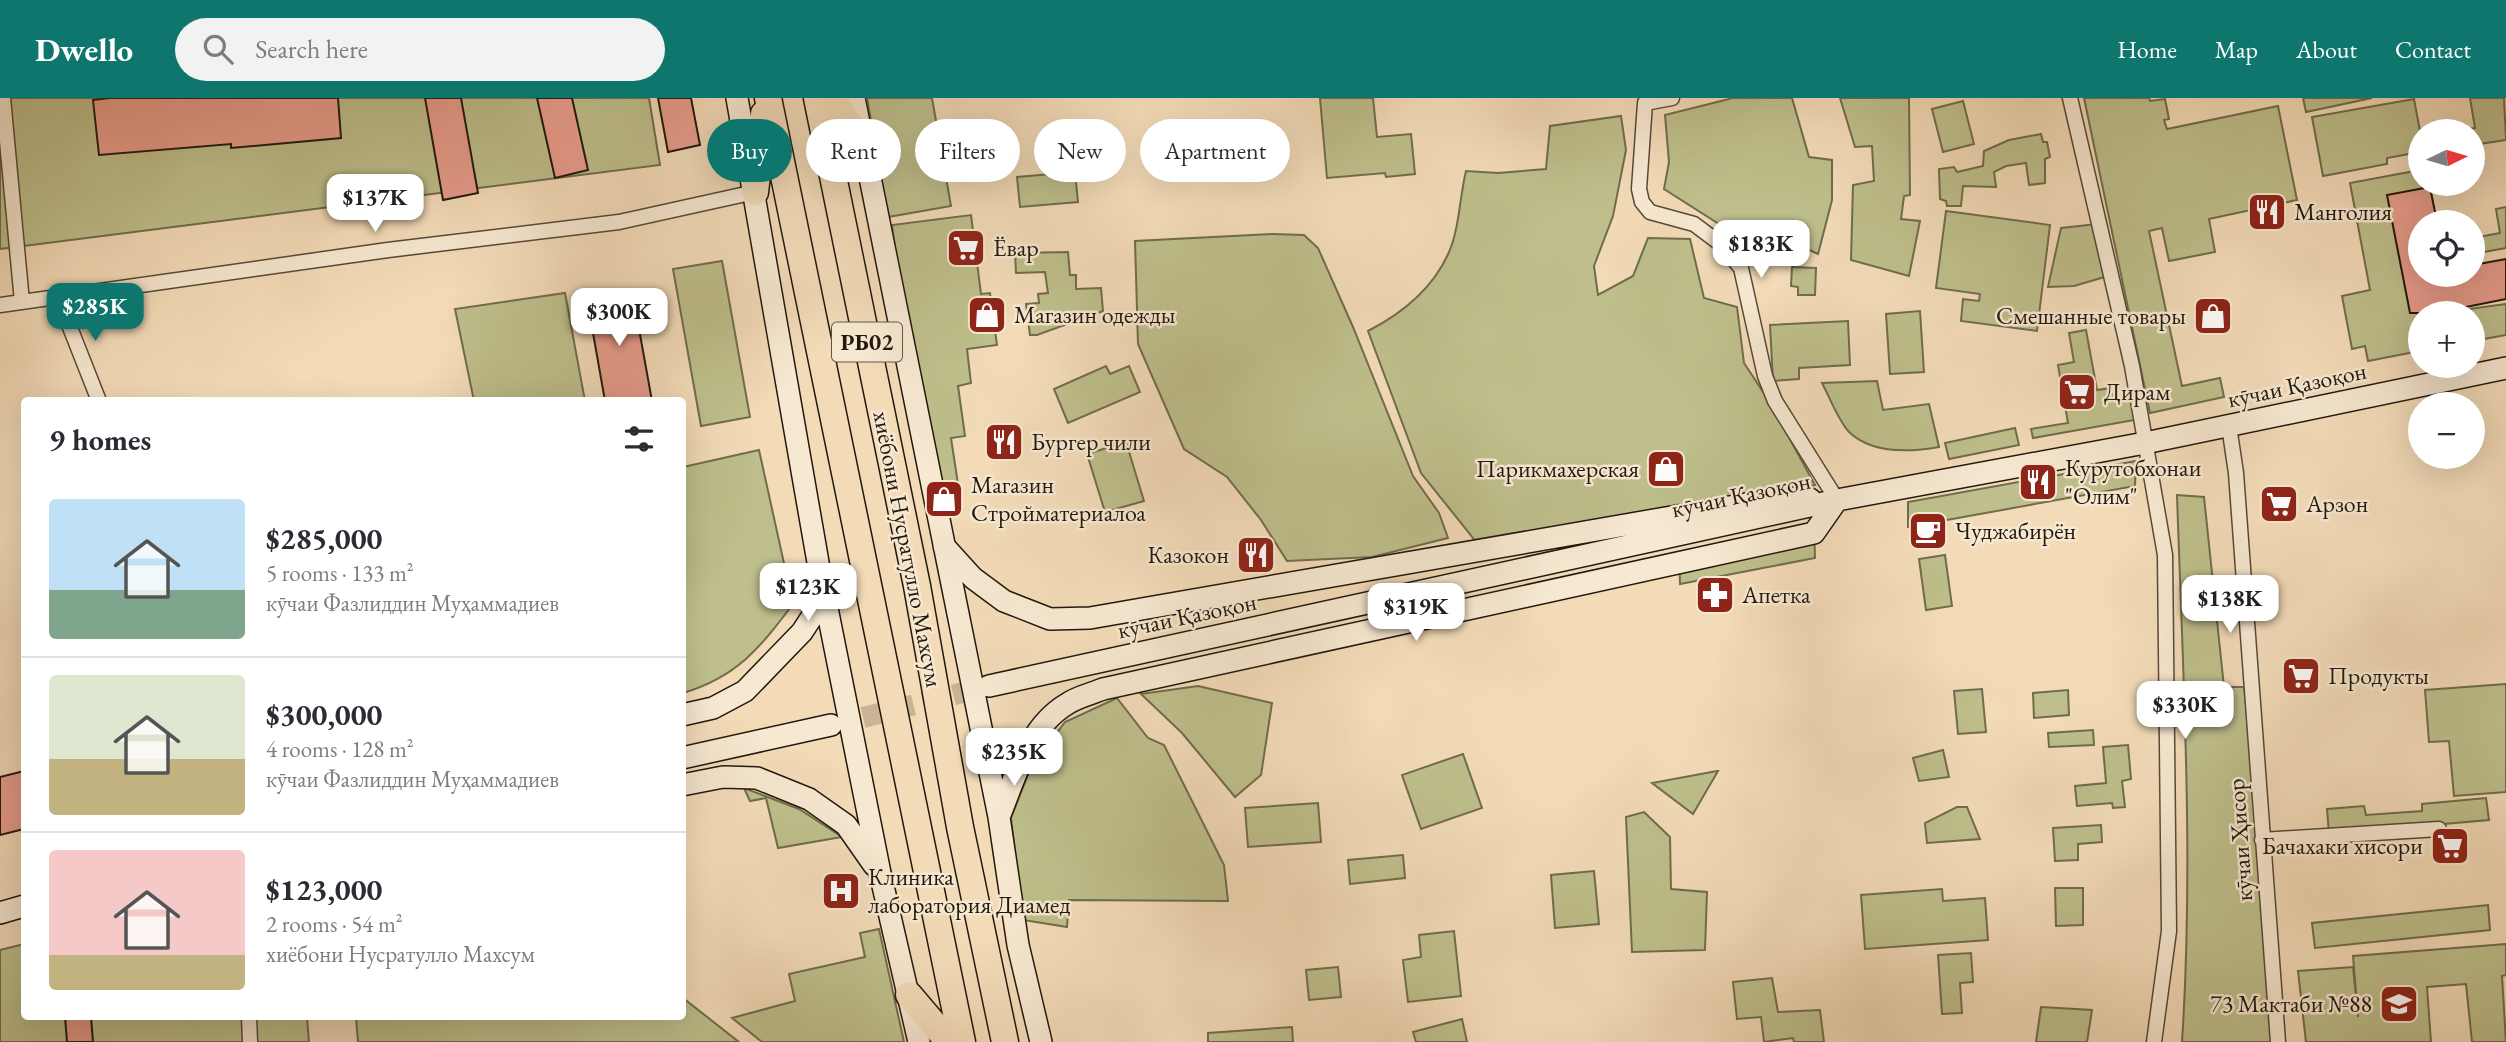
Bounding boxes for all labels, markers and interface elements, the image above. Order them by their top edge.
search box [175,18,665,81]
text: Dwello [35,28,133,71]
icon: search [199,30,237,68]
text: Search here [255,32,368,66]
text: Home [2117,34,2177,65]
text: Map [2215,34,2258,65]
text: About [2296,34,2357,65]
text: Contact [2395,34,2471,65]
chip: Buy [707,119,792,182]
chip: Rent [806,119,901,182]
chip: Filters [915,119,1020,182]
chip: New [1034,119,1126,182]
chip: Apartment [1140,119,1290,182]
north arrow [2408,119,2485,196]
map controls [2408,119,2485,469]
pin: $137K [326,174,424,234]
text: $137K [343,182,407,212]
restaurant icon: Манголия [2246,191,2288,233]
place label: Манголия [2294,196,2392,227]
button: locate [2408,210,2485,287]
pin: $183K [1712,220,1810,280]
supermarket icon: Ёвар [945,227,987,269]
text: $183K [1729,228,1793,258]
place label: Ёвар [993,232,1039,263]
pin: $285K [46,284,144,343]
pin: $300K [570,288,668,348]
text: $285K [63,291,127,321]
shop icon: Магазин одежды [966,294,1008,336]
shop icon: Смешанные товары [2192,295,2234,337]
text: $300K [587,296,651,326]
place label: Магазин одежды [1014,299,1176,330]
place label: Смешанные товары [1996,300,2186,331]
button: + [2408,301,2485,378]
road number: РБ02 [832,322,902,362]
street label: кӯчаи Қазоқон [2225,355,2369,414]
supermarket icon: Дирам [2056,371,2098,413]
place label: Дирам [2104,376,2170,407]
button: − [2408,392,2485,469]
street label: хиёбони Нусратулло Махсум [867,408,950,690]
text: 9 homes [49,420,151,459]
icon: filters [620,420,658,458]
restaurant icon: Бургер чили [983,421,1025,463]
place label: Бургер чили [1031,426,1151,457]
shop icon: Парикмахерская [1645,448,1687,490]
place label: Курутобхонаи "Олим" [2065,452,2202,511]
place label: Парикмахерская [1476,453,1639,484]
restaurant icon: Курутобхонаи "Олим" [2017,461,2059,503]
street label: кӯчаи Қазоқон [1669,465,1813,524]
place label: Магазин Стройматериалоа [971,469,1146,528]
shop icon: Магазин Стройматериалоа [923,478,965,520]
supermarket icon: Арзон [2258,483,2300,525]
place label: Арзон [2305,488,2368,519]
cafe icon: Чуджабирён [1907,510,1949,552]
place label: Чуджабирён [1955,515,2076,546]
text: $285,000 [266,519,382,558]
icon: home [105,527,189,611]
restaurant icon: Казокон [1235,534,1277,576]
place label: Казокон [1147,539,1229,570]
text: 5 rooms · 133 m² [266,558,414,588]
pin: $123K [759,564,857,623]
text: $123K [776,571,840,601]
pharmacy icon: Апетка [1694,574,1736,616]
pin: $138K [2181,575,2279,635]
place label: Апетка [1741,579,1811,610]
text: $138K [2198,583,2262,613]
pin: $319K [1367,584,1465,643]
street label: кӯчаи Қазоқон [1115,586,1259,645]
text: кӯчаи Фазлиддин Муҳаммадиев [266,588,559,618]
text: $319K [1384,591,1448,621]
supermarket icon: Продукты [2280,655,2322,697]
place label: Продукты [2328,660,2429,691]
pin: $330K [2136,682,2234,741]
text: $330K [2153,689,2217,719]
text: $300,000 [266,695,382,734]
icon: home [105,703,189,787]
pin: $235K [965,728,1063,788]
text: 4 rooms · 128 m² [266,734,414,764]
text: $235K [982,736,1046,766]
text: кӯчаи Фазлиддин Муҳаммадиев [266,764,559,794]
street label: кӯчаи Ҳисор [2220,778,2259,902]
supermarket icon: Бачахаки хисори [2429,825,2471,867]
place label: Бачахаки хисори [2262,830,2423,861]
place label: Клиника лаборатория Диамед [868,861,1070,920]
text: $123,000 [266,870,382,909]
hospital icon: Клиника лаборатория Диамед [820,870,862,912]
icon: home [105,878,189,962]
text: 2 rooms · 54 m² [266,909,403,939]
text: хиёбони Нусратулло Махсум [266,939,535,969]
school or university icon: 73 Мактаби №88 [2378,983,2420,1025]
place label: 73 Мактаби №88 [2210,988,2372,1019]

